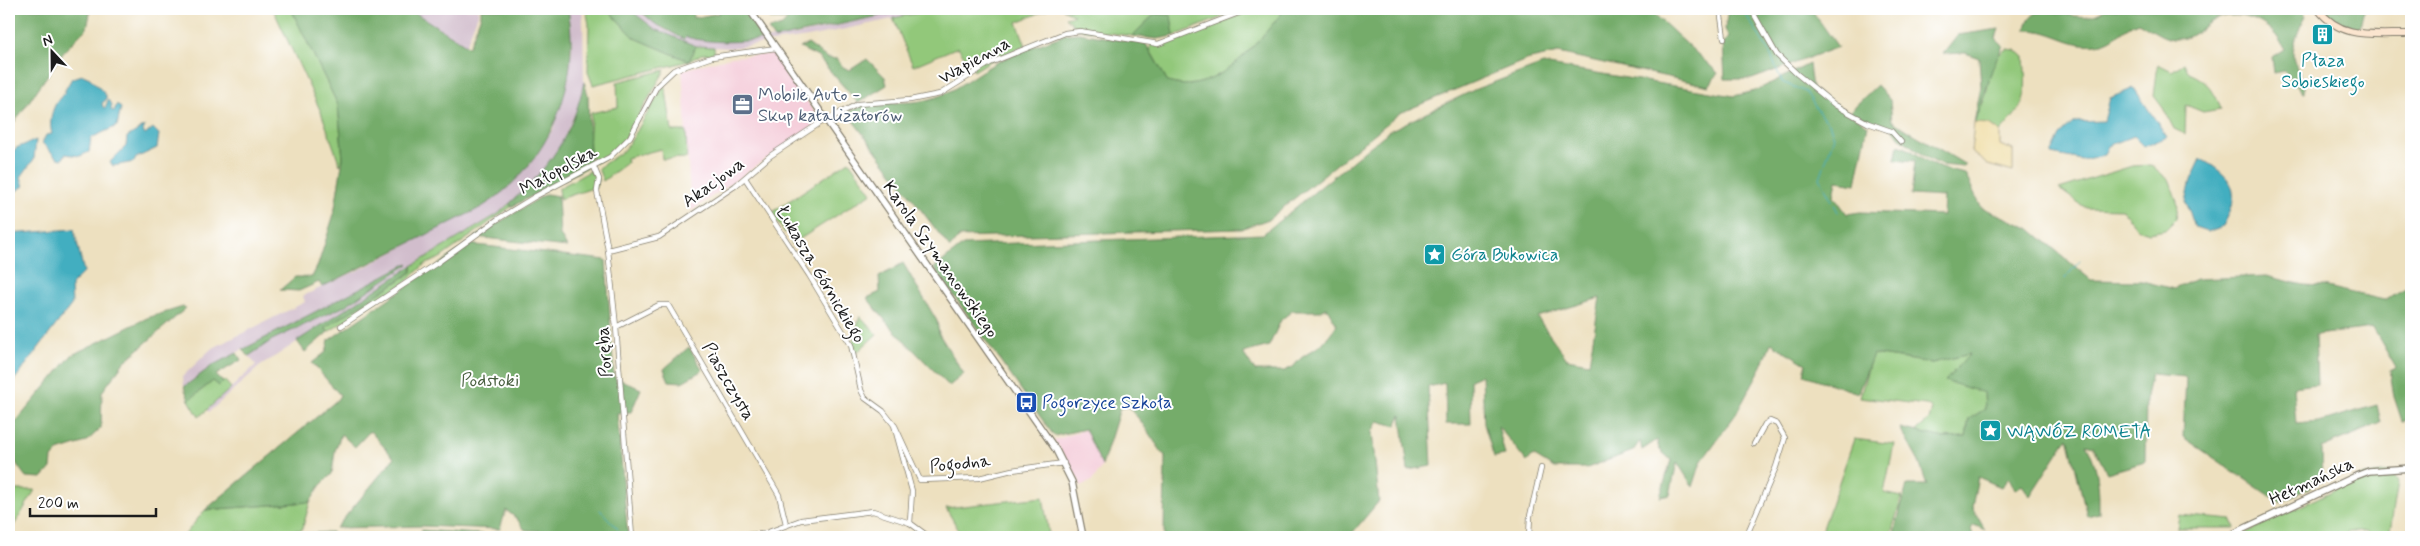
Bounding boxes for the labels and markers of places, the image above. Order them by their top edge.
building icon: Płaza Sobieskiego [2311,23,2335,47]
place label: Płaza Sobieskiego [2281,49,2365,96]
place label: Mobile Auto - Skup katalizatorów [758,83,902,128]
office icon: Mobile Auto - Skup katalizatorów [730,92,754,116]
place icon: Góra Bukowica [1423,242,1447,266]
place label: Góra Bukowica [1451,243,1559,267]
bus stop icon: Pogorzyce Szkoła [1014,390,1038,414]
place label: Pogorzyce Szkoła [1042,391,1172,417]
place icon: WĄWÓZ ROMETA [1979,419,2003,443]
place label: WĄWÓZ ROMETA [2007,420,2151,444]

